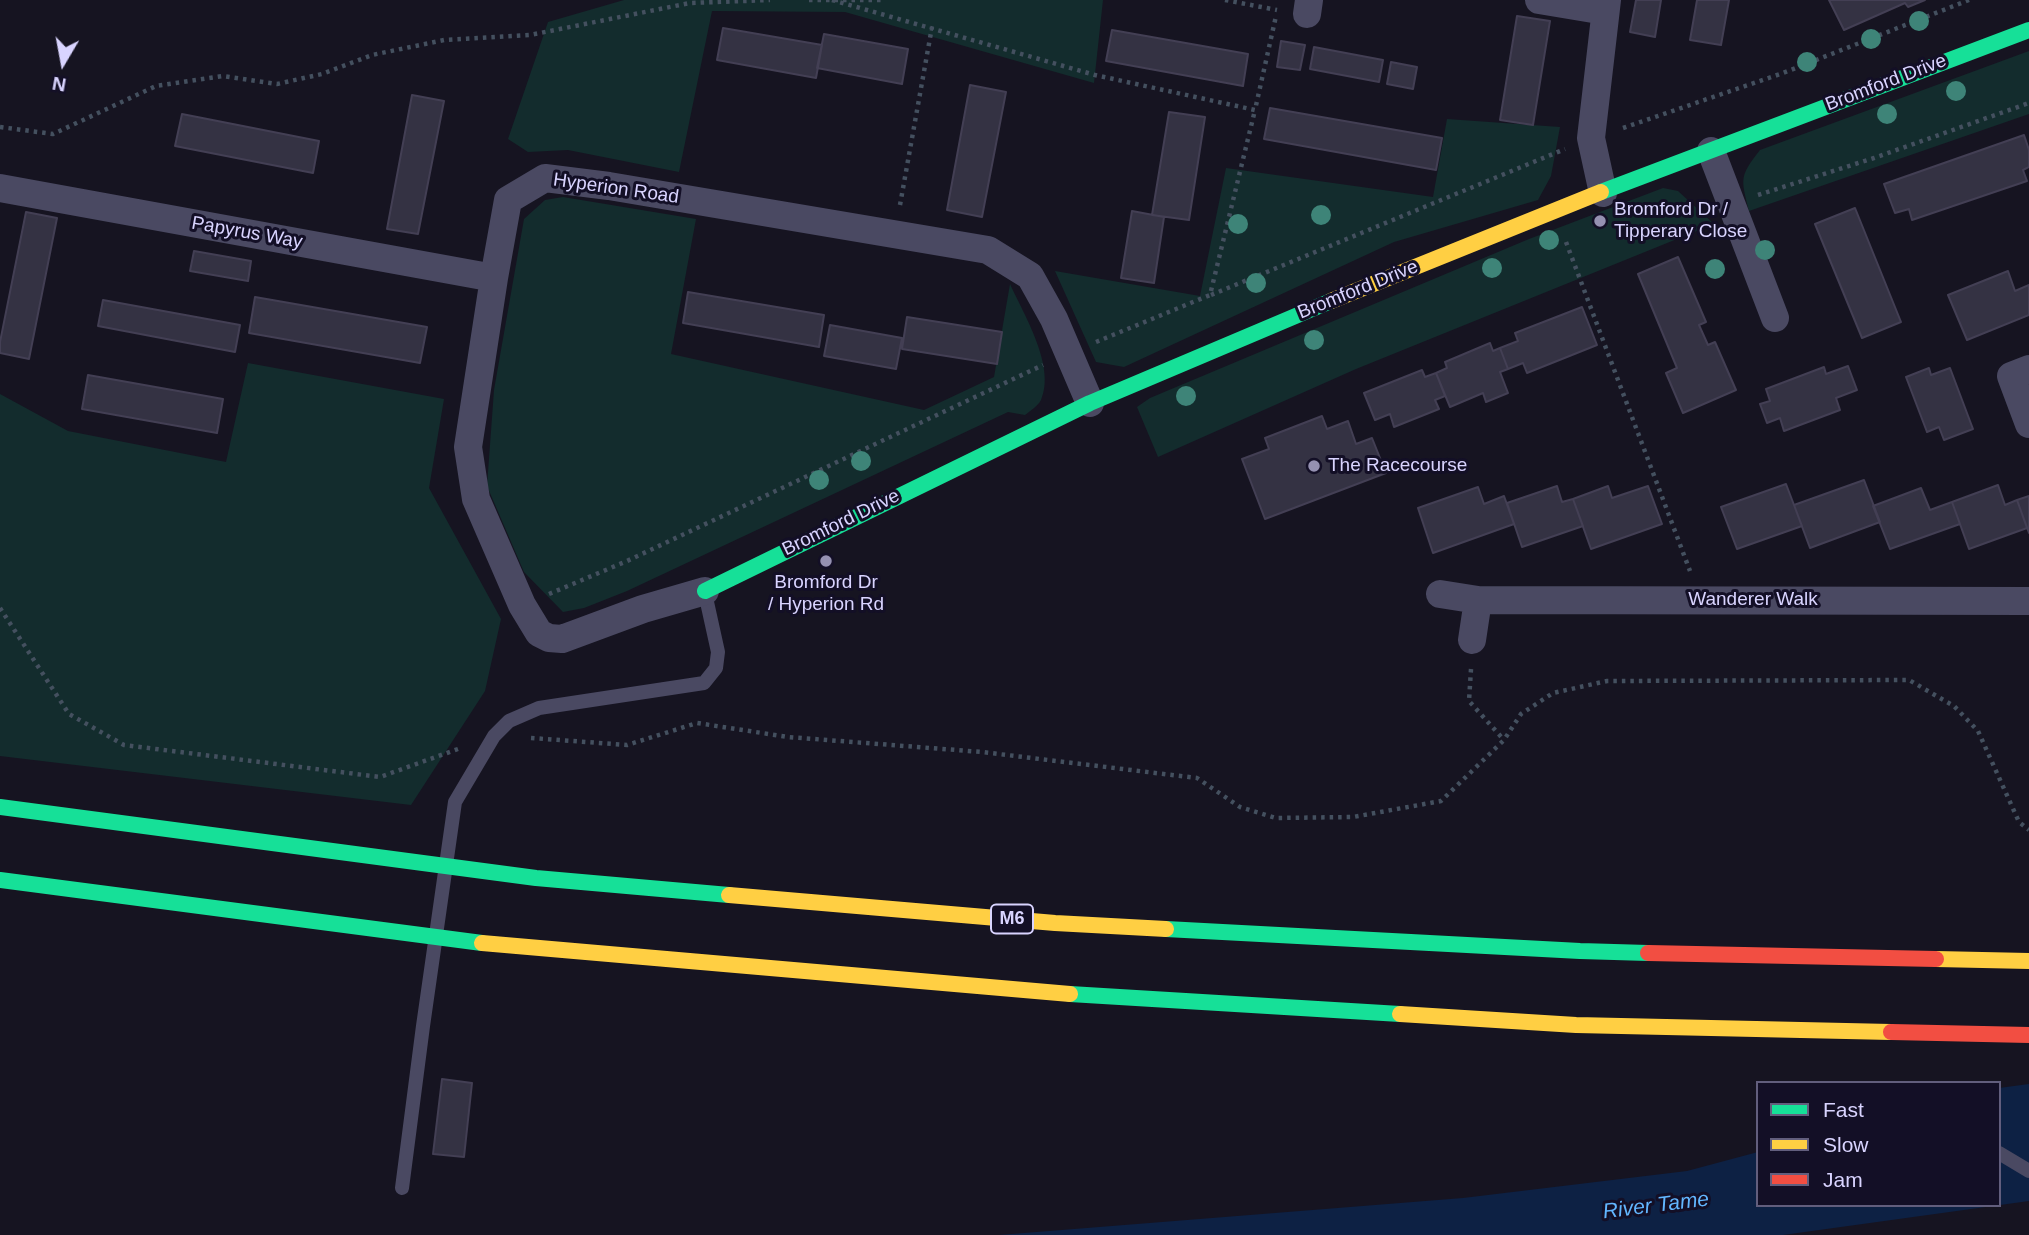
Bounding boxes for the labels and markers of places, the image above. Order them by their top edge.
place label: Bromford Dr / Tipperary Close [1614,199,1747,243]
marker: Bromford Dr / Tipperary Close [1592,213,1608,229]
place label: The Racecourse [1328,455,1467,477]
marker: The Racecourse [1306,458,1322,474]
marker: Bromford Dr / Hyperion Rd [818,553,834,569]
place label: Bromford Dr / Hyperion Rd [768,572,884,616]

